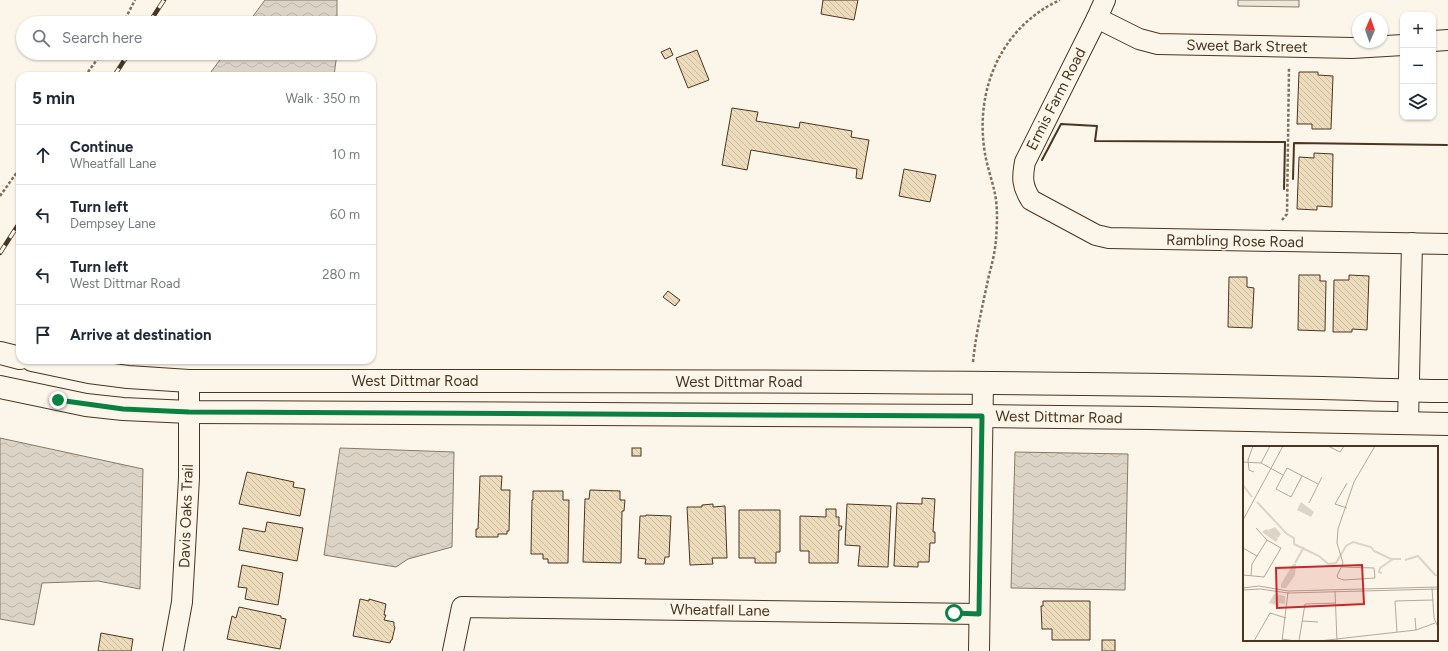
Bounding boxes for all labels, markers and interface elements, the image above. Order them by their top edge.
north arrow [1352,12,1388,48]
map controls [1400,12,1436,120]
button: + [1400,12,1436,48]
search box [16,16,376,60]
icon: search [30,27,52,49]
text: Search here [62,29,142,47]
street label: Sweet Bark Street [1186,36,1308,56]
street label: Ermis Farm Road [1022,45,1090,153]
button: − [1400,48,1436,84]
button: layers [1400,84,1436,120]
text: 5 min [32,88,75,108]
text: Walk · 350 m [285,91,360,106]
text: Continue [70,138,133,156]
icon: ahead [32,144,54,166]
text: 10 m [332,147,360,162]
text: Wheatfall Lane [70,156,156,171]
text: Turn left [70,198,128,216]
icon: left [32,204,54,226]
text: 60 m [330,207,360,222]
text: Dempsey Lane [70,216,156,231]
street label: Rambling Rose Road [1166,231,1304,251]
text: Turn left [70,258,128,276]
icon: left [32,264,54,286]
text: 280 m [322,267,360,282]
text: West Dittmar Road [70,276,180,291]
icon: arrive [32,324,54,346]
text: Arrive at destination [70,326,211,344]
street label: West Dittmar Road [351,372,479,390]
street label: West Dittmar Road [675,373,803,391]
route end [49,391,67,409]
street label: West Dittmar Road [995,407,1123,427]
inset map [1243,446,1438,641]
street label: Davis Oaks Trail [175,464,197,568]
street label: Wheatfall Lane [670,600,770,620]
route start [945,604,963,622]

